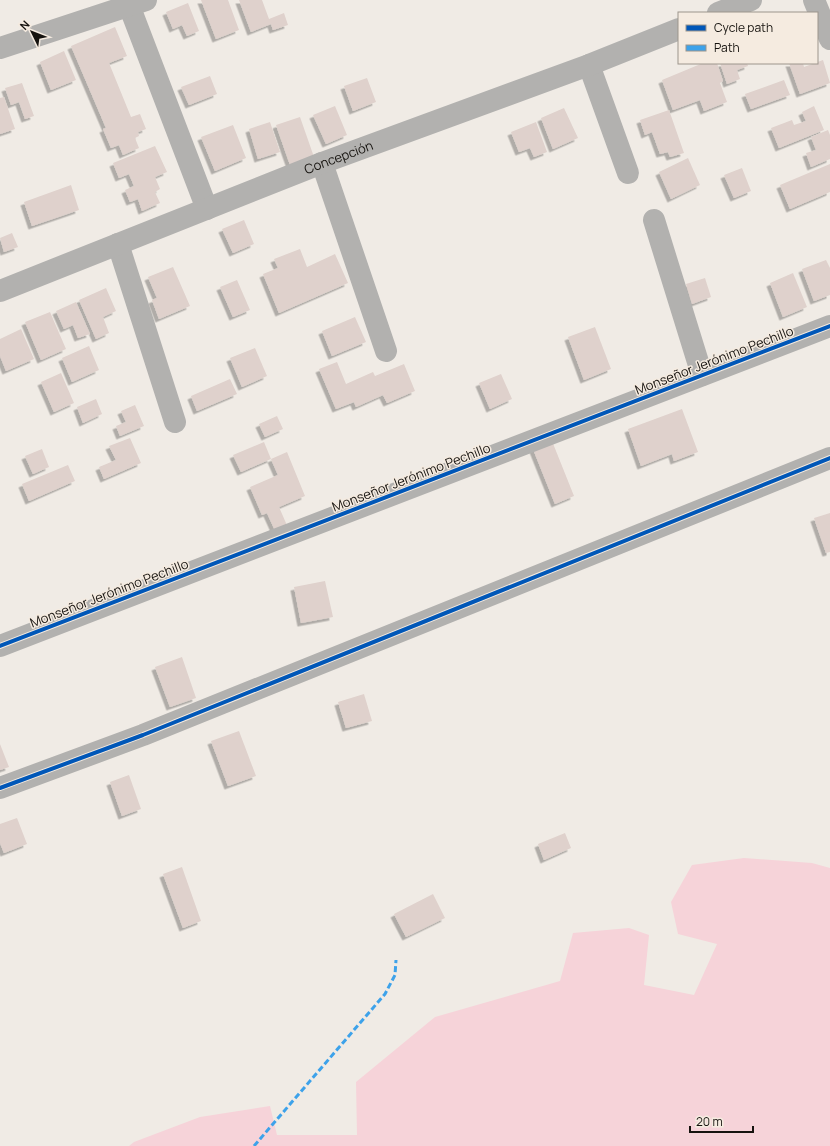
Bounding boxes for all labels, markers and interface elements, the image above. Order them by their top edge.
north arrow [12,12,52,52]
legend [678,12,818,64]
text: N [16,17,33,33]
text: Cycle path [714,19,773,36]
text: Path [714,39,740,56]
street label: Concepción [301,136,375,178]
street label: Monseñor Jerónimo Pechillo [632,321,796,399]
street label: Monseñor Jerónimo Pechillo [329,438,493,516]
street label: Monseñor Jerónimo Pechillo [27,554,191,632]
scale bar [690,1108,753,1134]
text: 20 m [696,1113,723,1130]

